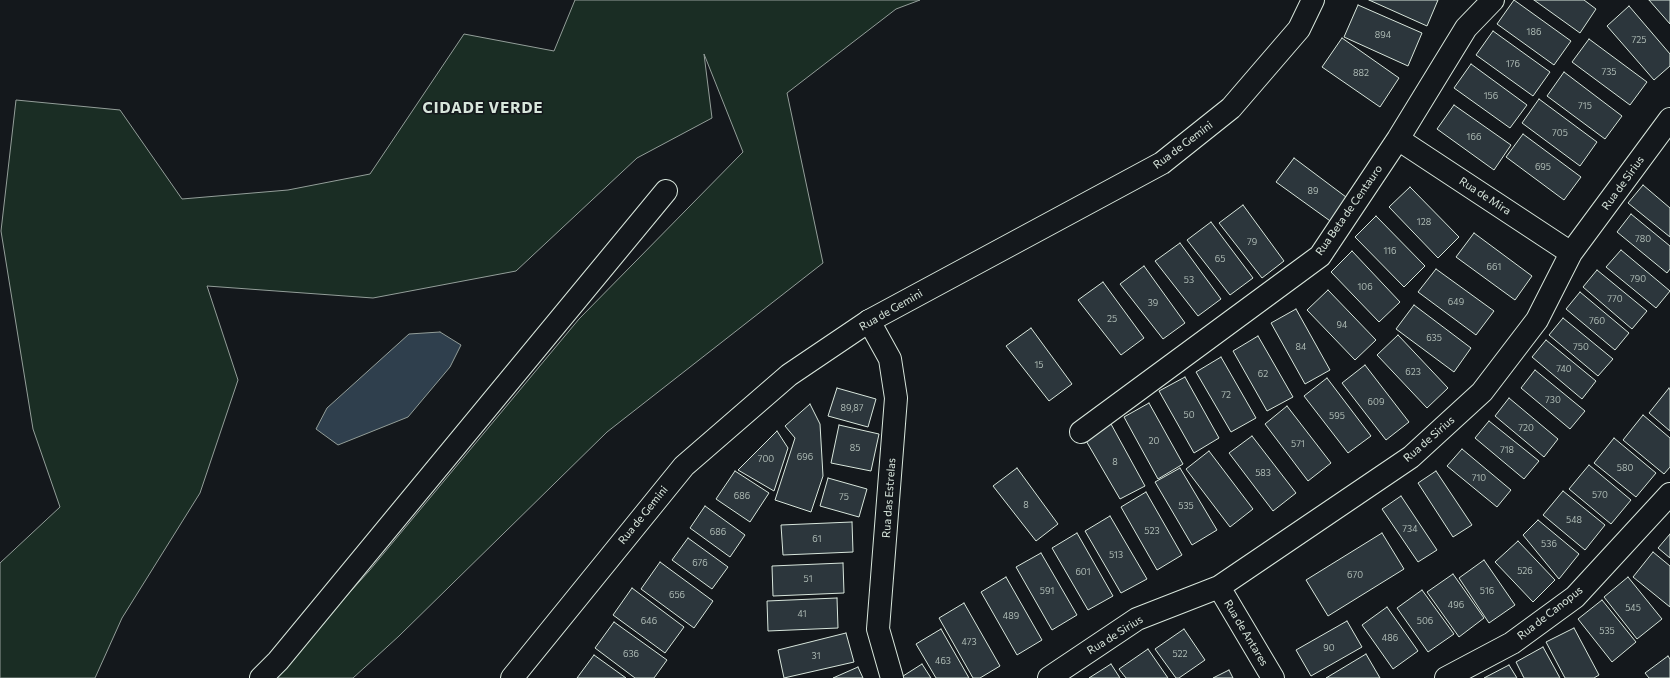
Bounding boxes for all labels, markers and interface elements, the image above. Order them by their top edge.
house number: 186 [1527,27,1541,37]
house number: 894 [1375,30,1391,40]
house number: 725 [1632,35,1646,45]
house number: 176 [1506,59,1520,69]
house number: 735 [1601,67,1617,77]
house number: 882 [1353,68,1369,78]
house number: 156 [1484,91,1498,101]
district label: CIDADE VERDE [422,99,544,117]
house number: 715 [1578,101,1592,111]
street label: Rua de Gemini [1151,118,1215,172]
house number: 705 [1552,128,1568,138]
house number: 166 [1467,132,1481,142]
street label: Rua de Sirius [1599,154,1647,212]
street label: Rua Beta de Centauro [1313,162,1385,258]
house number: 695 [1535,162,1551,172]
street label: Rua de Mira [1457,174,1513,218]
house number: 89 [1308,186,1318,196]
house number: 128 [1417,217,1431,227]
house number: 780 [1635,234,1651,244]
house number: 79 [1247,237,1257,247]
house number: 116 [1383,246,1397,256]
house number: 65 [1215,254,1225,264]
house number: 661 [1487,262,1501,272]
house number: 790 [1630,274,1646,284]
house number: 53 [1184,275,1194,285]
house number: 106 [1357,282,1373,292]
street label: Rua de Gemini [857,287,925,333]
house number: 770 [1607,294,1623,304]
house number: 649 [1448,297,1464,307]
house number: 39 [1148,298,1158,308]
house number: 25 [1107,314,1117,324]
house number: 760 [1589,316,1605,326]
house number: 94 [1337,320,1347,330]
house number: 635 [1426,333,1442,343]
house number: 84 [1296,342,1306,352]
house number: 750 [1573,342,1589,352]
house number: 15 [1034,360,1044,370]
house number: 740 [1556,364,1572,374]
house number: 623 [1405,367,1421,377]
house number: 62 [1258,369,1268,379]
house number: 72 [1221,390,1231,400]
house number: 730 [1545,395,1561,405]
house number: 609 [1368,397,1384,407]
house number: 89,87 [841,403,863,413]
house number: 50 [1183,410,1195,420]
house number: 595 [1329,411,1345,421]
street label: Rua de Sirius [1401,413,1457,465]
house number: 720 [1518,423,1534,433]
house number: 20 [1149,436,1159,446]
house number: 571 [1291,439,1305,449]
house number: 85 [850,443,860,453]
house number: 718 [1500,445,1514,455]
house number: 696 [797,452,813,462]
house number: 700 [758,454,774,464]
house number: 8 [1112,457,1118,467]
street label: Rua das Estrelas [880,458,898,538]
house number: 580 [1617,463,1633,473]
house number: 583 [1255,468,1271,478]
house number: 710 [1472,473,1486,483]
street label: Rua de Gemini [616,483,670,547]
house number: 570 [1592,490,1608,500]
house number: 686 [734,491,750,501]
house number: 75 [839,492,849,502]
house number: 8 [1023,500,1029,510]
house number: 535 [1178,501,1194,511]
house number: 548 [1566,515,1582,525]
house number: 734 [1402,524,1418,534]
house number: 523 [1144,526,1160,536]
house number: 686 [710,527,726,537]
house number: 61 [812,534,822,544]
house number: 536 [1541,539,1557,549]
house number: 513 [1109,550,1123,560]
house number: 676 [692,558,708,568]
house number: 526 [1517,566,1533,576]
house number: 601 [1075,567,1091,577]
house number: 670 [1347,570,1363,580]
house number: 51 [803,574,813,584]
street label: Rua de Canopus [1515,583,1585,643]
house number: 591 [1040,586,1054,596]
house number: 516 [1480,586,1494,596]
house number: 656 [669,590,685,600]
street label: Rua de Antares [1221,598,1271,668]
house number: 496 [1448,600,1464,610]
house number: 545 [1625,603,1641,613]
house number: 41 [798,609,806,619]
house number: 489 [1003,611,1019,621]
street label: Rua de Sirius [1085,613,1145,657]
house number: 646 [641,616,657,626]
house number: 506 [1417,616,1433,626]
house number: 535 [1599,626,1615,636]
house number: 486 [1382,633,1398,643]
house number: 473 [961,637,977,647]
house number: 90 [1323,643,1335,653]
house number: 636 [623,649,639,659]
house number: 522 [1172,649,1188,659]
house number: 31 [812,651,820,661]
house number: 463 [935,656,951,666]

